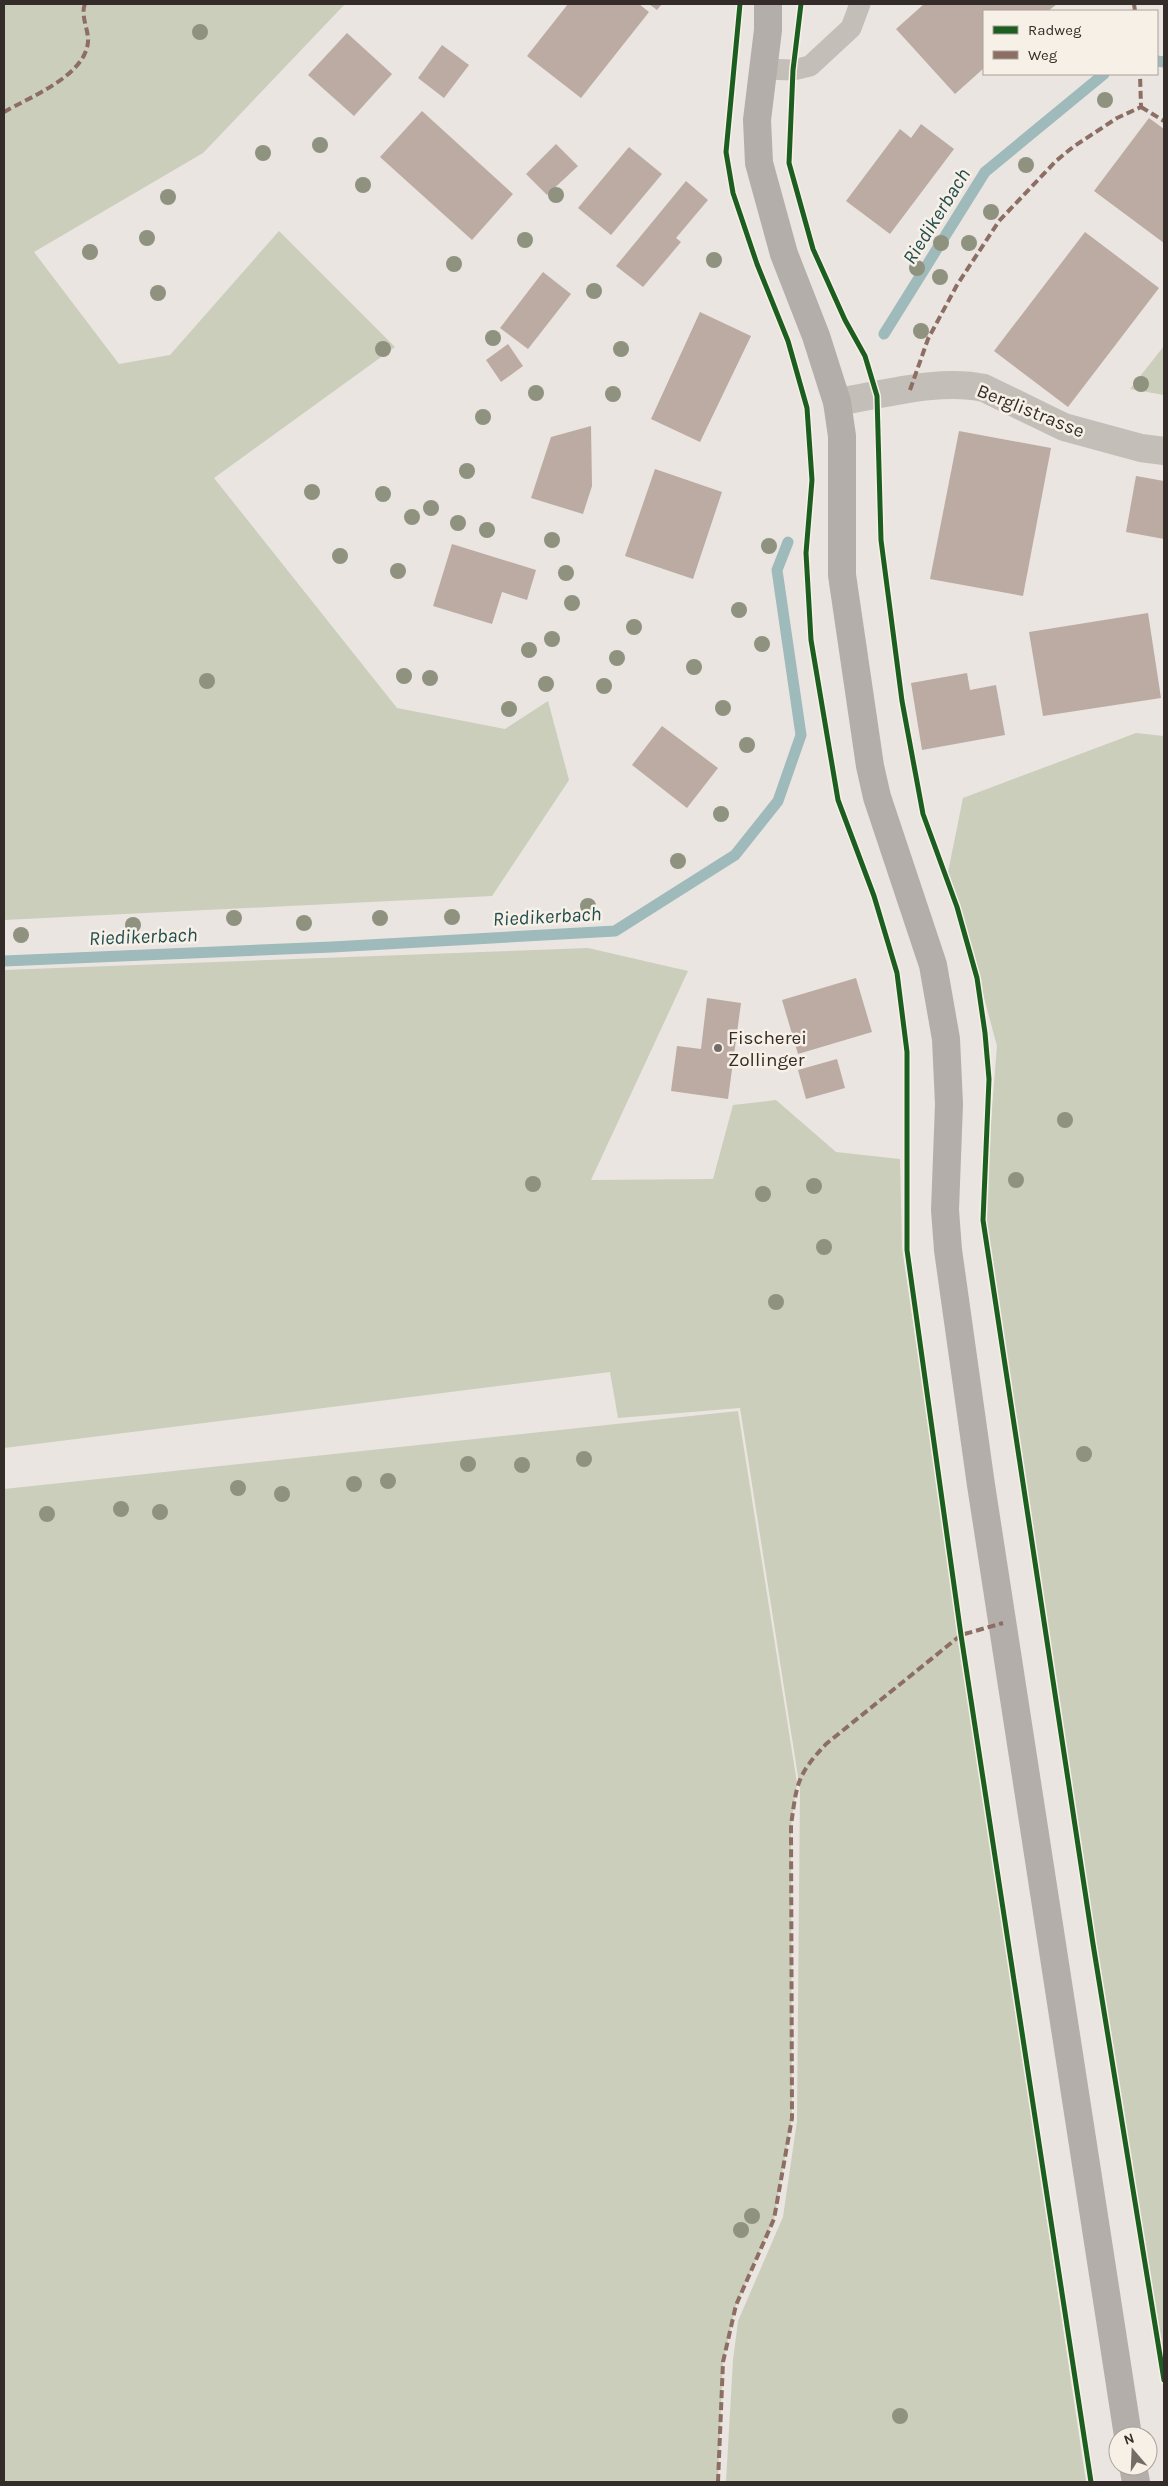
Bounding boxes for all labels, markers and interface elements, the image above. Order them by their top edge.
legend [983,10,1158,75]
text: Radweg [1028,21,1082,39]
text: Weg [1028,46,1058,64]
water label: Riedikerbach [898,164,975,268]
street label: Berglistrasse [974,379,1088,442]
water label: Riedikerbach [492,902,602,931]
water label: Riedikerbach [88,923,198,950]
place label: Fischerei Zollinger [728,1027,807,1071]
marker: Fischerei Zollinger [712,1042,724,1054]
north arrow [1108,2426,1158,2476]
text: N [1121,2430,1136,2449]

